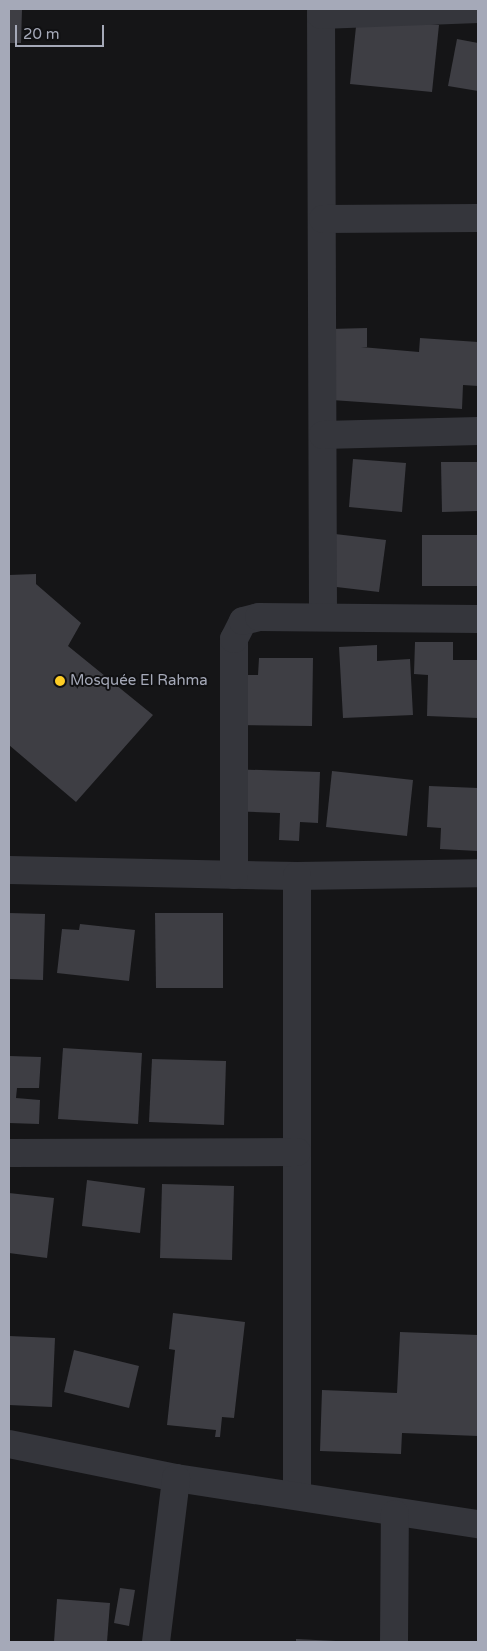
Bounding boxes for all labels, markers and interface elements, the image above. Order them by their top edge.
scale bar [18,15,106,47]
text: 20 m [23,25,60,43]
place label: Mosquée El Rahma [70,672,208,690]
marker: Mosquée El Rahma [54,675,66,687]

